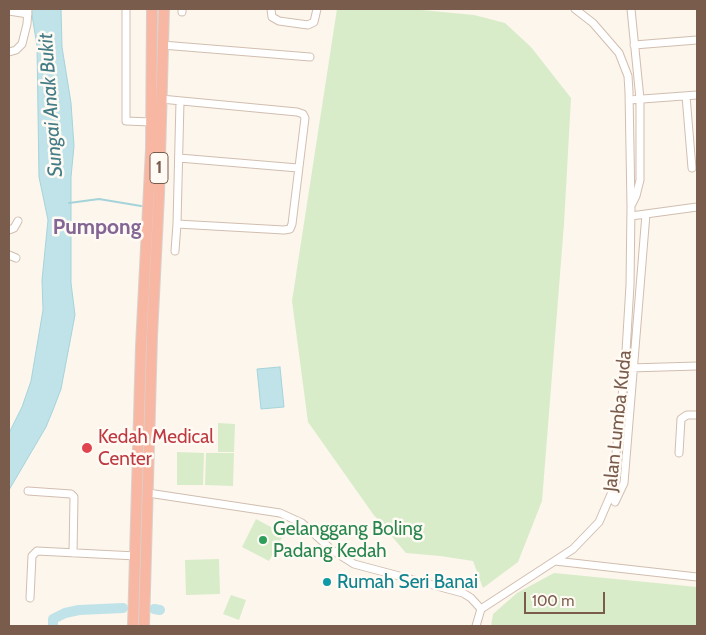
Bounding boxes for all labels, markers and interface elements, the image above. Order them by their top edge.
water label: Sungai Anak Bukit [34,32,68,178]
road number: 1 [150,152,168,184]
district label: Pumpong [53,215,141,241]
street label: Jalan Lumba Kuda [599,349,637,493]
place label: Kedah Medical Center [98,426,214,470]
marker: Kedah Medical Center [80,441,94,455]
place label: Gelanggang Boling Padang Kedah [273,518,422,562]
marker: Gelanggang Boling Padang Kedah [257,534,269,546]
place label: Rumah Seri Banai [337,571,478,593]
marker: Rumah Seri Banai [321,576,333,588]
scale bar [526,582,607,614]
text: 100 m [532,592,574,610]

